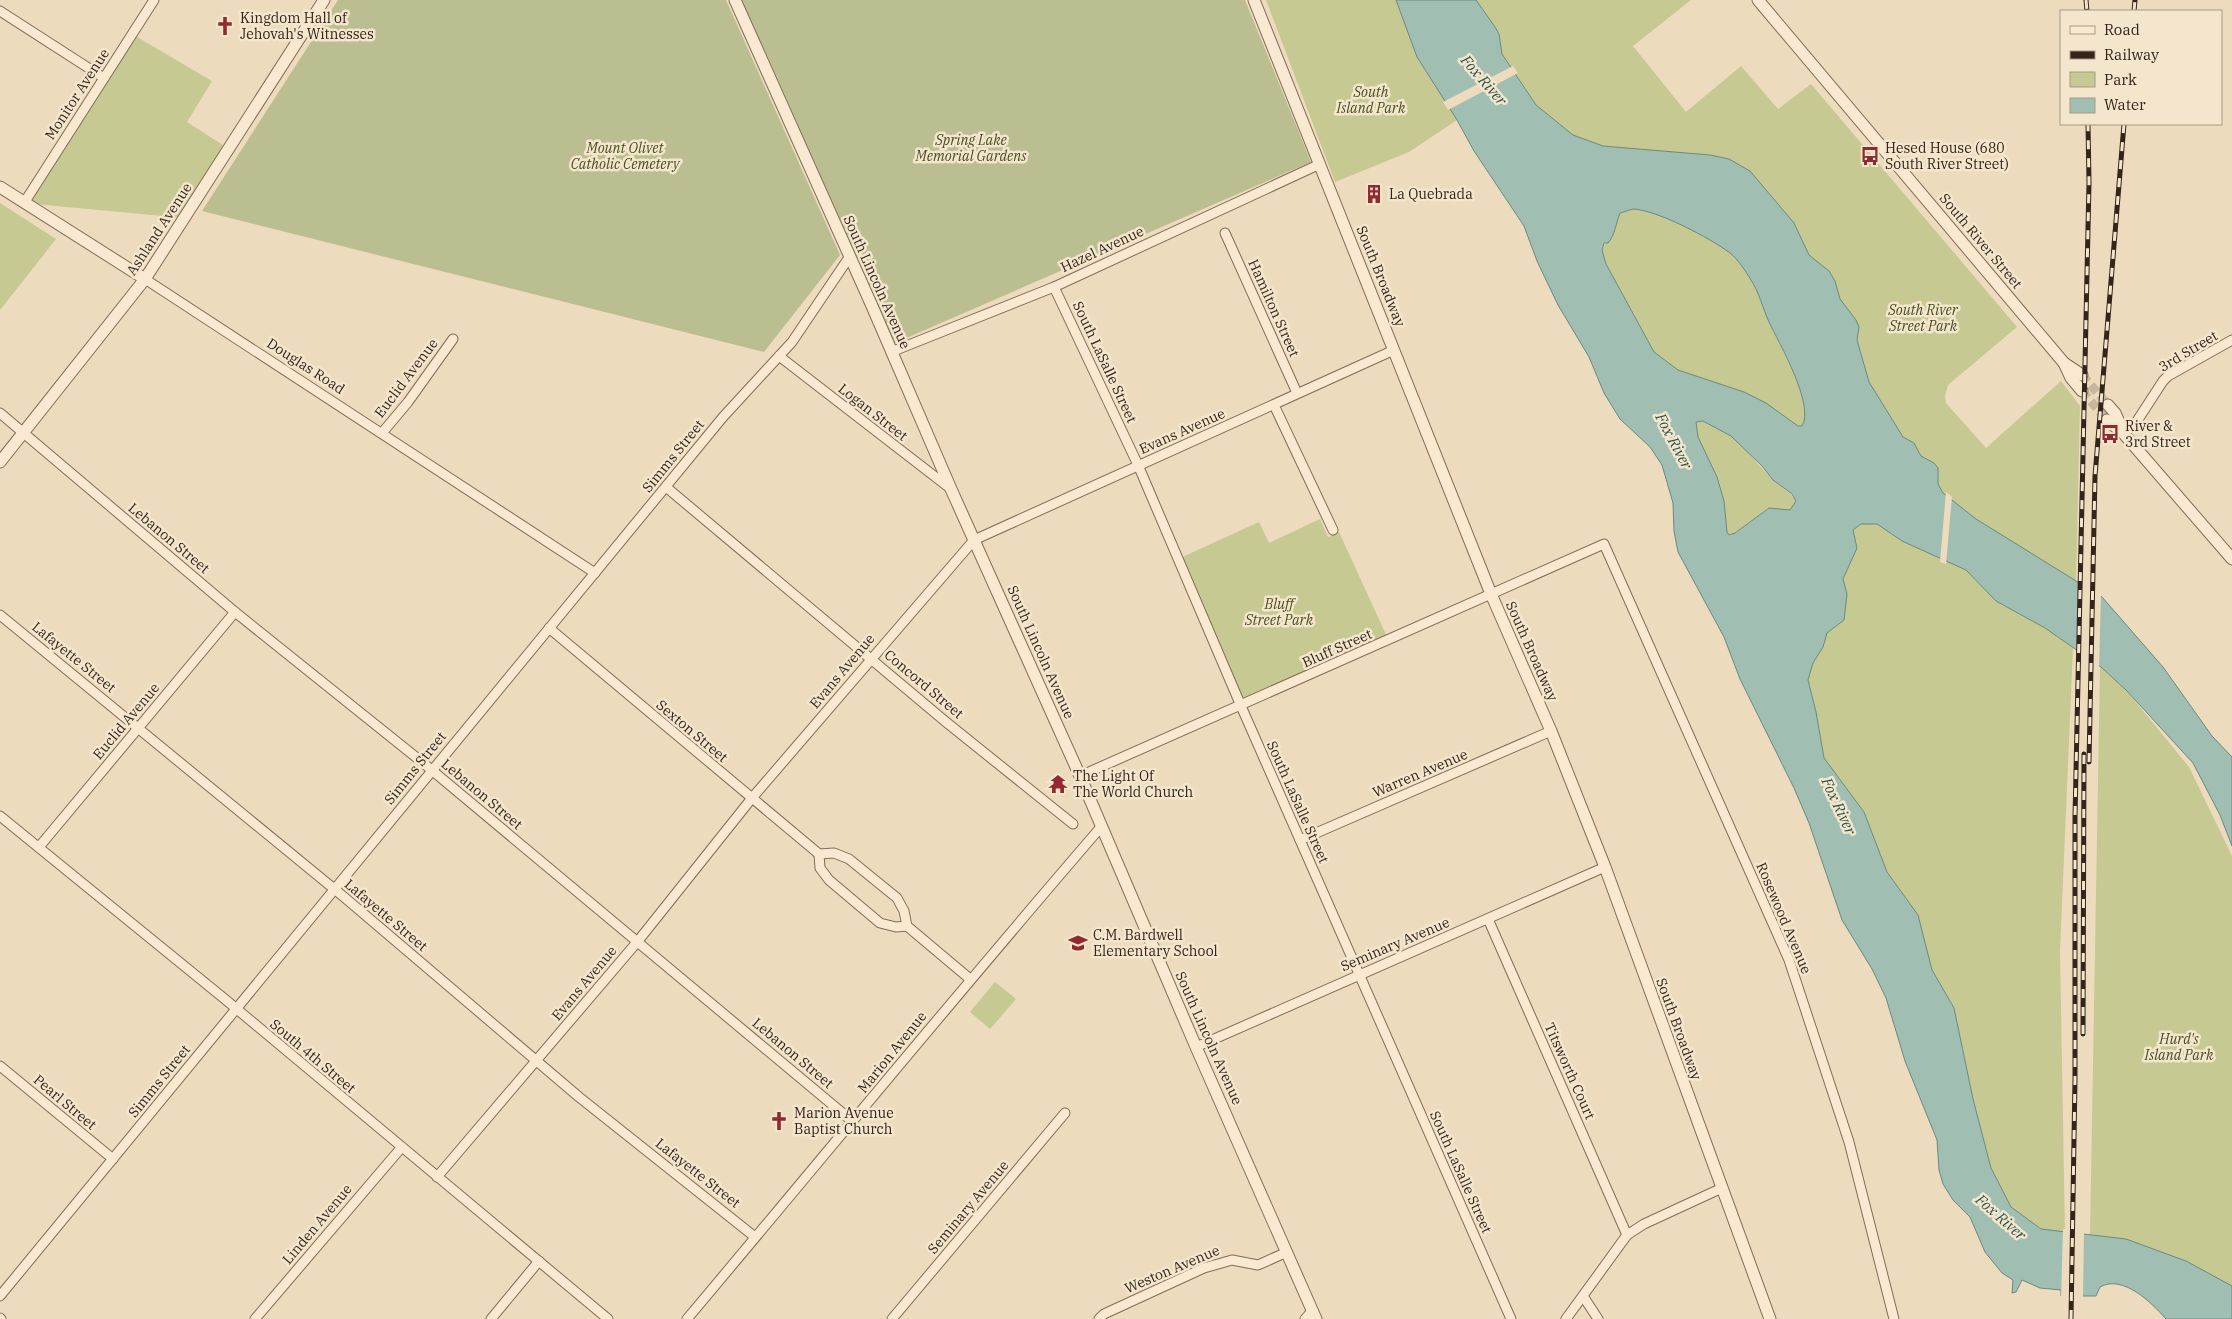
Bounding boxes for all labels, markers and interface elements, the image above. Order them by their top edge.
place label: Kingdom Hall of Jehovah's Witnesses [240,9,374,43]
legend [2060,10,2222,125]
church icon: Kingdom Hall of Jehovah's Witnesses [214,15,236,37]
text: Road [2104,20,2140,39]
street label: Monitor Avenue [41,45,113,143]
text: Railway [2104,45,2159,64]
water label: Fox River [1456,50,1511,109]
text: Park [2104,70,2137,89]
park label: South Island Park [1336,83,1406,117]
text: Water [2104,95,2146,114]
park label: Spring Lake Memorial Gardens [915,131,1027,165]
park label: Mount Olivet Catholic Cemetery [571,139,681,173]
place label: Hesed House (680 South River Street) [1885,139,2009,173]
bus stop icon: Hesed House (680 South River Street) [1859,145,1881,167]
street label: Ashland Avenue [122,179,196,279]
building icon: La Quebrada [1363,183,1385,205]
place label: La Quebrada [1389,185,1473,203]
street label: South River Street [1936,190,2026,292]
street label: South Lincoln Avenue [839,213,915,351]
street label: Hazel Avenue [1058,222,1146,276]
street label: South Broadway [1353,223,1410,330]
street label: Hamilton Street [1244,256,1304,360]
street label: South LaSalle Street [1069,298,1141,426]
park label: South River Street Park [1887,301,1959,335]
street label: 3rd Street [2155,326,2221,376]
street label: Douglas Road [264,334,349,398]
street label: Euclid Avenue [370,335,442,421]
street label: Logan Street [835,379,911,445]
street label: Evans Avenue [1136,404,1228,458]
water label: Fox River [1651,409,1697,473]
street label: Simms Street [638,416,708,496]
place label: River & 3rd Street [2125,417,2191,451]
bus stop icon: River & 3rd Street [2099,423,2121,445]
street label: Lebanon Street [125,499,213,577]
street label: South Lincoln Avenue [1003,583,1079,721]
park label: Bluff Street Park [1244,595,1314,629]
street label: South Broadway [1502,598,1562,704]
street label: Lafayette Street [28,618,120,696]
street label: Bluff Street [1299,625,1375,671]
street label: Evans Avenue [806,630,878,712]
street label: Concord Street [881,646,967,722]
street label: Euclid Avenue [89,679,163,763]
street label: Sexton Street [653,696,731,766]
street label: Simms Street [380,728,450,808]
street label: South LaSalle Street [1263,738,1333,866]
street label: Warren Avenue [1370,745,1470,801]
street label: Lebanon Street [438,755,526,833]
place label: The Light Of The World Church [1073,767,1194,801]
temple icon: The Light Of The World Church [1047,773,1069,795]
water label: Fox River [1817,774,1861,838]
street label: Rosewood Avenue [1752,860,1816,976]
street label: Lafayette Street [341,875,431,955]
street label: Seminary Avenue [1338,913,1452,975]
place label: C.M. Bardwell Elementary School [1093,926,1218,960]
school or university icon: C.M. Bardwell Elementary School [1067,932,1089,954]
street label: Evans Avenue [548,942,620,1024]
street label: South Lincoln Avenue [1171,969,1247,1107]
street label: South Broadway [1652,976,1706,1083]
street label: Marion Avenue [854,1008,930,1096]
street label: Lebanon Street [749,1014,837,1092]
street label: South 4th Street [266,1015,360,1097]
street label: Titsworth Court [1541,1020,1599,1122]
park label: Hurd's Island Park [2144,1030,2214,1064]
street label: Simms Street [124,1041,194,1121]
street label: Pearl Street [30,1070,100,1134]
place label: Marion Avenue Baptist Church [794,1104,894,1138]
street label: South LaSalle Street [1426,1108,1496,1236]
church icon: Marion Avenue Baptist Church [768,1110,790,1132]
street label: Lafayette Street [652,1134,744,1212]
street label: Seminary Avenue [924,1157,1012,1257]
street label: Linden Avenue [278,1180,356,1268]
water label: Fox River [1971,1189,2030,1244]
street label: Weston Avenue [1122,1241,1222,1297]

